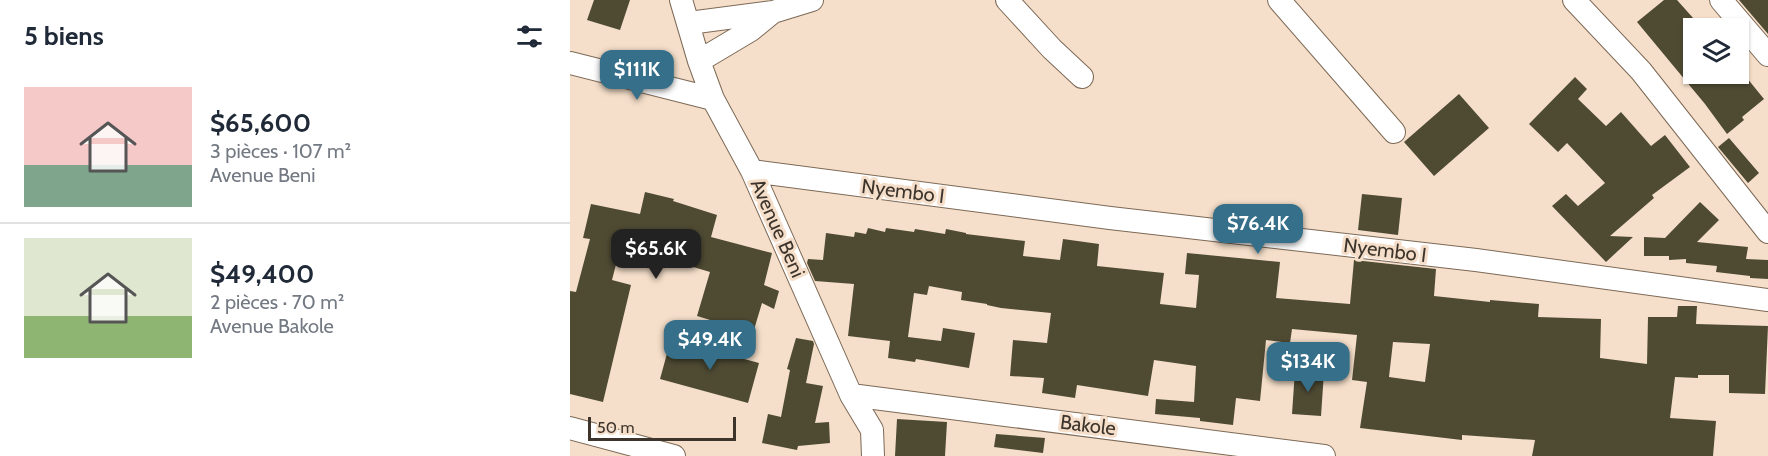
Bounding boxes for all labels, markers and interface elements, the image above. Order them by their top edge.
map controls [1683,18,1749,84]
button: layers [1683,18,1749,84]
text: 5 biens [24,20,104,52]
icon: filters [513,20,546,53]
pin: $111K [595,50,679,101]
text: $111K [614,57,660,81]
text: $65,600 [210,107,311,139]
icon: home [72,111,144,183]
text: 3 pièces · 107 m² [210,139,351,163]
text: Avenue Beni [210,163,316,187]
street label: Nyembo I [860,174,946,208]
street label: Avenue Beni [746,175,810,281]
pin: $76.4K [1209,204,1307,255]
text: $76.4K [1227,211,1289,235]
pin: $65.6K [607,229,705,280]
street label: Nyembo I [1342,233,1428,267]
text: $65.6K [625,236,687,260]
text: $49,400 [210,258,314,290]
icon: home [72,262,144,334]
text: 2 pièces · 70 m² [210,290,344,314]
text: Avenue Bakole [210,314,334,338]
pin: $49.4K [661,320,759,371]
text: $49.4K [678,327,742,351]
pin: $134K [1266,342,1350,393]
text: $134K [1281,349,1335,373]
street label: Bakole [1059,410,1117,440]
scale bar [588,414,736,442]
text: 50 m [597,418,634,437]

